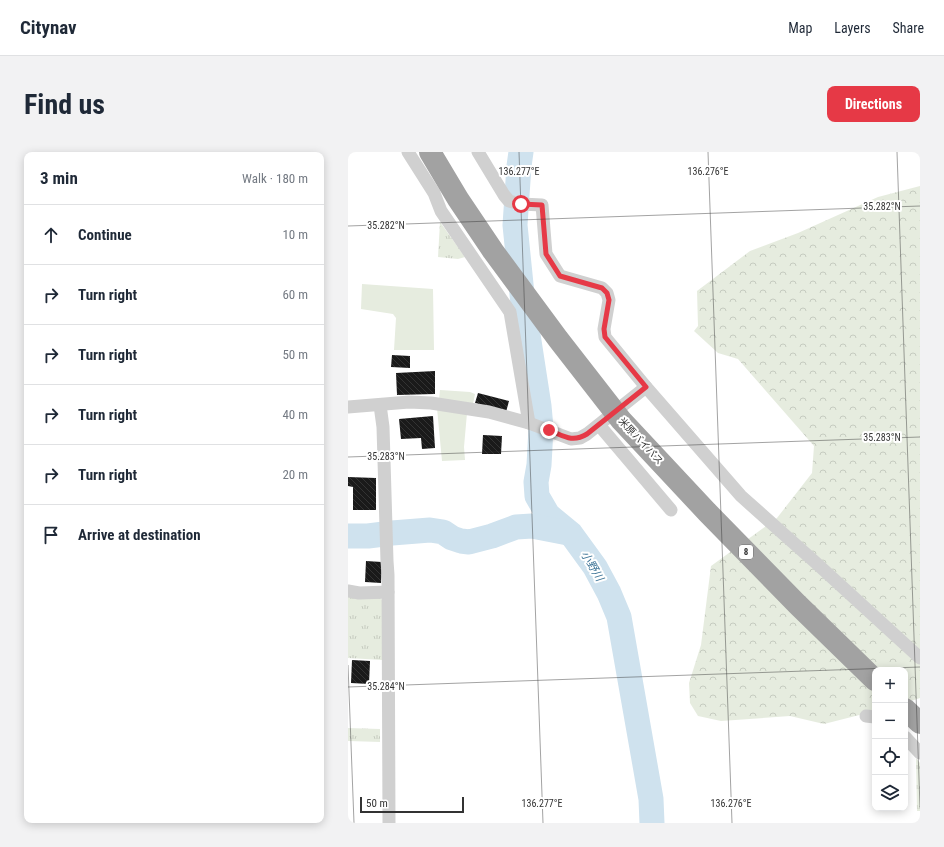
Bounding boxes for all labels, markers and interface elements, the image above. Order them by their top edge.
text: Citynav [20,16,77,39]
text: Map [788,20,812,36]
text: Layers [834,20,871,36]
text: Share [893,20,924,36]
button: Directions [827,86,920,122]
text: Find us [24,88,105,121]
text: 136.277°E [499,166,540,177]
text: 136.276°E [688,166,729,177]
text: 3 min [40,168,78,188]
text: Walk · 180 m [242,171,308,186]
route start [512,195,530,213]
text: 35.282°N [863,201,901,212]
text: 35.282°N [367,220,405,231]
icon: ahead [40,224,62,246]
text: Continue [78,226,132,244]
text: 10 m [282,227,308,242]
icon: right [40,284,62,306]
text: Turn right [78,286,137,304]
text: 60 m [282,287,308,302]
icon: right [40,344,62,366]
text: Turn right [78,346,137,364]
text: 50 m [282,347,308,362]
icon: right [40,404,62,426]
text: Turn right [78,406,137,424]
text: 40 m [282,407,308,422]
street label: 米原バイパス [617,415,665,467]
route end [540,421,558,439]
text: 35.283°N [863,432,901,443]
text: 35.283°N [367,451,405,462]
icon: right [40,464,62,486]
text: Turn right [78,466,137,484]
text: 20 m [282,467,308,482]
icon: arrive [40,524,62,546]
text: Arrive at destination [78,526,201,544]
road number: 8 [739,545,753,559]
water label: 小野川 [578,549,607,584]
map controls [872,667,908,811]
button: + [872,667,908,703]
text: 35.284°N [367,681,405,692]
button: − [872,703,908,739]
button: locate [872,739,908,775]
button: layers [872,775,908,811]
scale bar [360,795,464,814]
text: 50 m [366,797,388,810]
text: 136.277°E [522,798,563,809]
text: 136.276°E [711,798,752,809]

